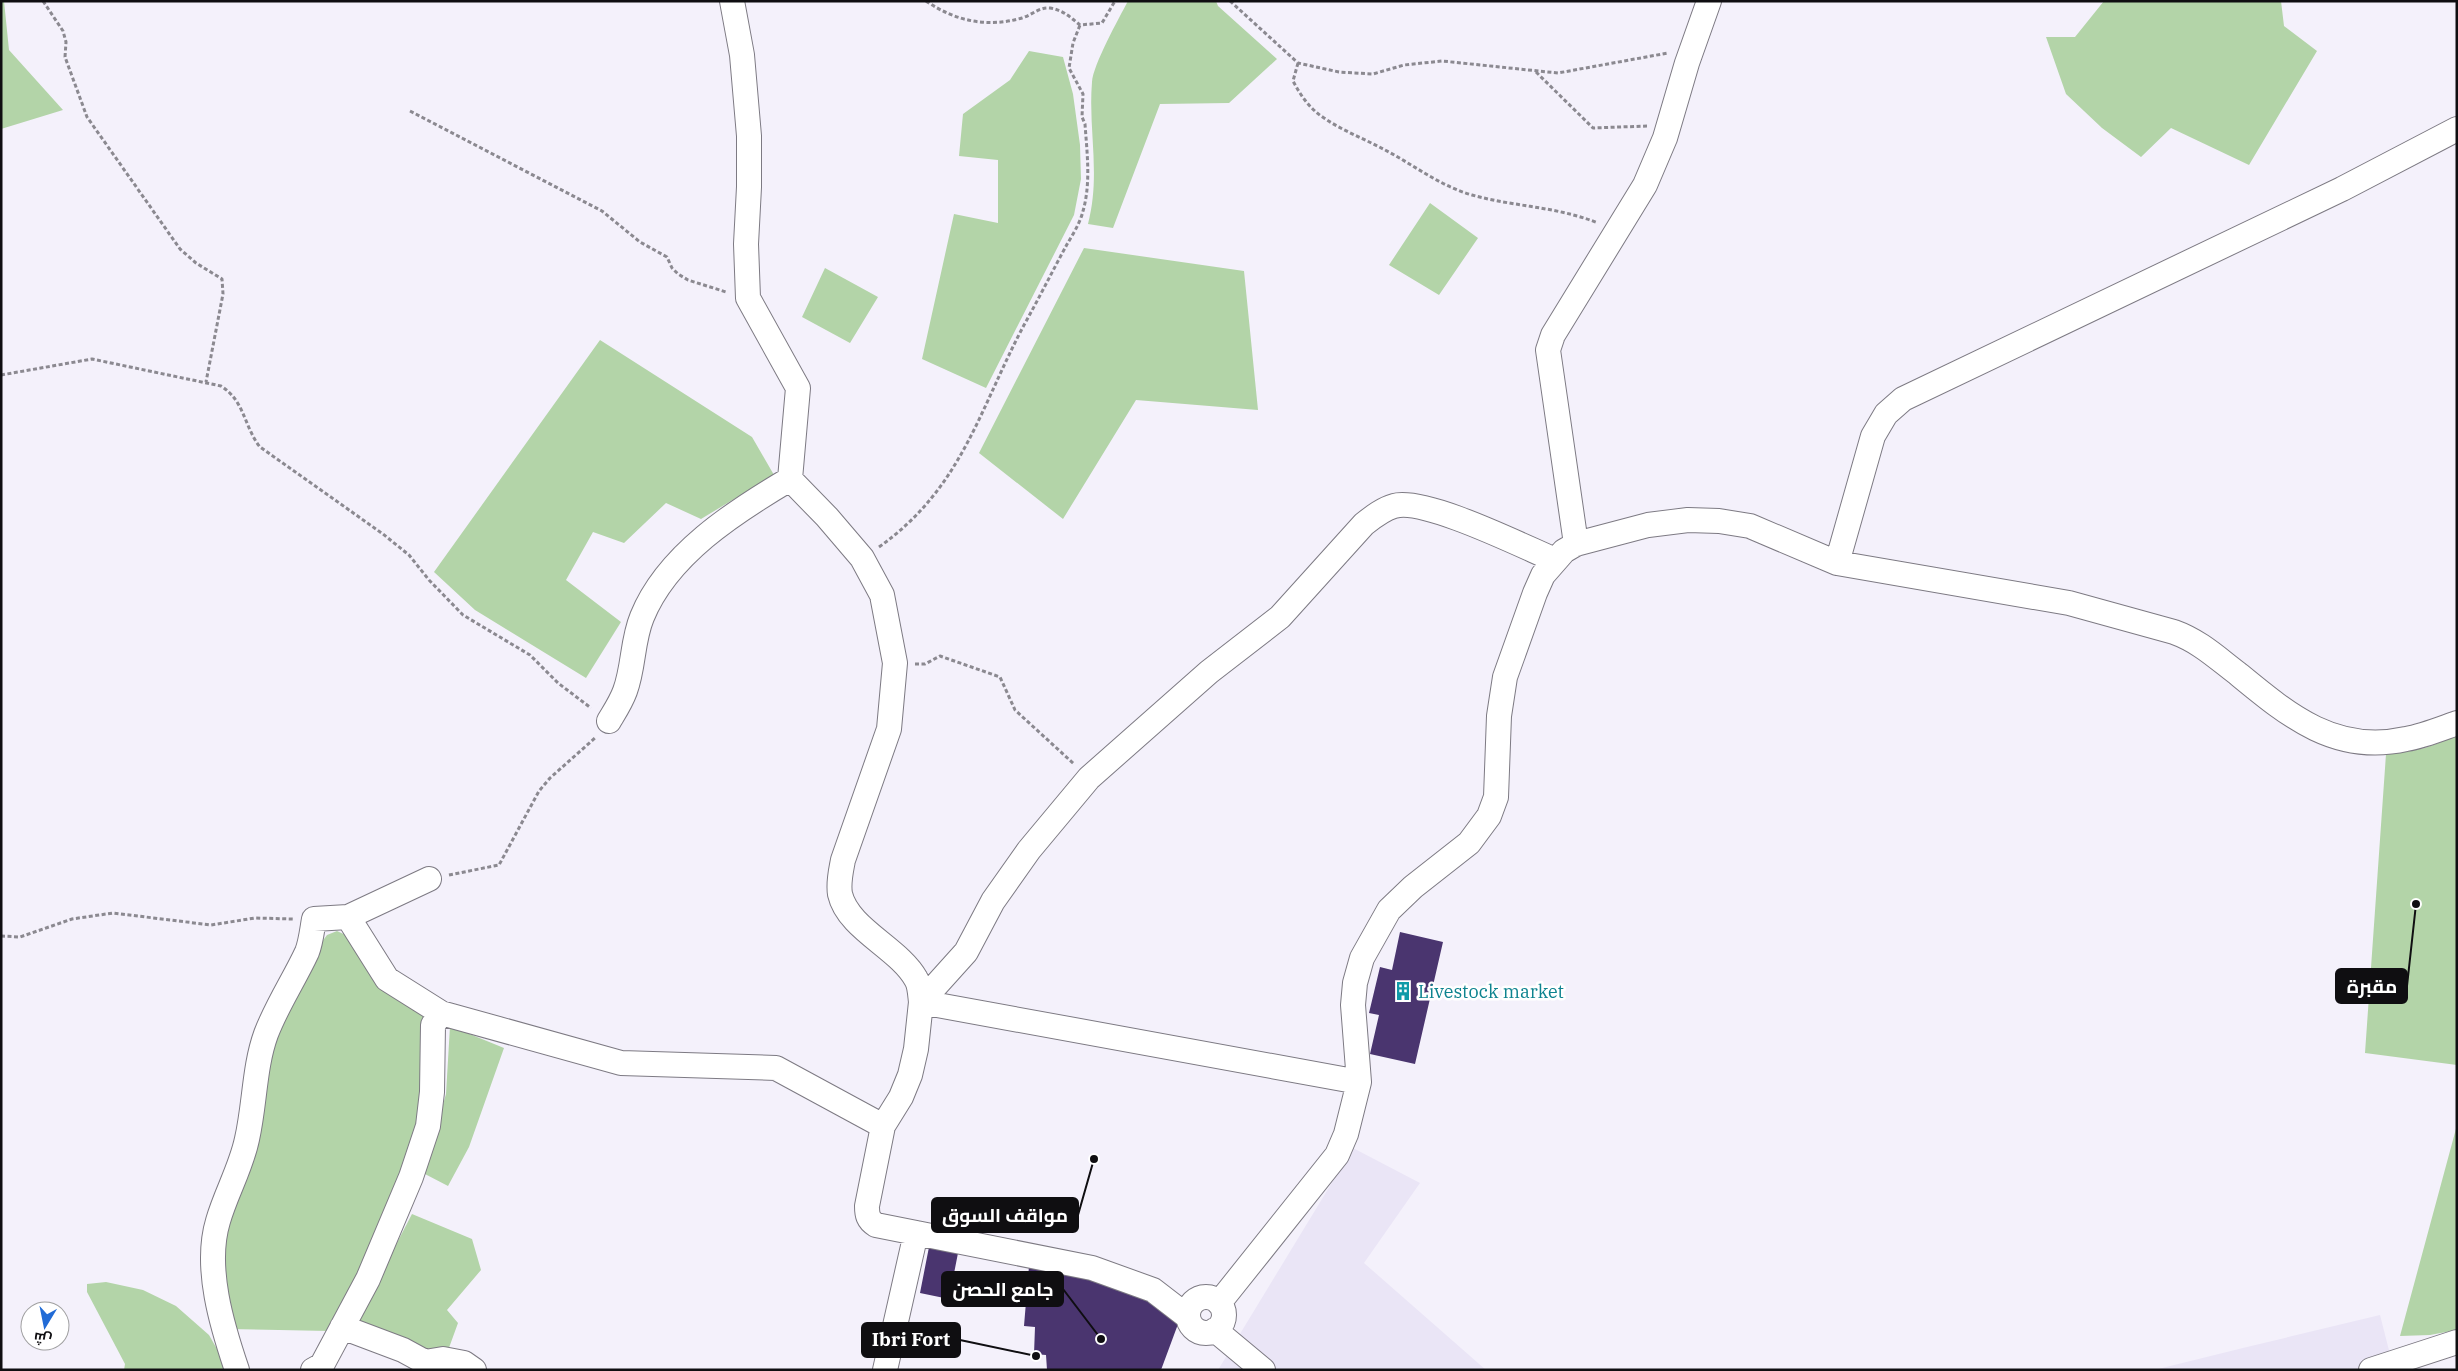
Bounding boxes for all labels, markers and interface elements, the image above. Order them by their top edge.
callout: مقبرة [2336,969,2407,1003]
text: مقبرة [2347,974,2397,998]
building icon: Livestock market [1392,980,1414,1002]
place label: Livestock market [1418,980,1564,1003]
callout: مواقف السوق [932,1198,1078,1232]
text: مواقف السوق [942,1203,1068,1227]
callout: جامع الحصن [942,1272,1063,1306]
text: جامع الحصن [952,1277,1054,1303]
north arrow [20,1301,70,1351]
callout: Ibri Fort [862,1323,960,1357]
text: Ibri Fort [872,1327,950,1351]
text: ش [32,1328,53,1349]

